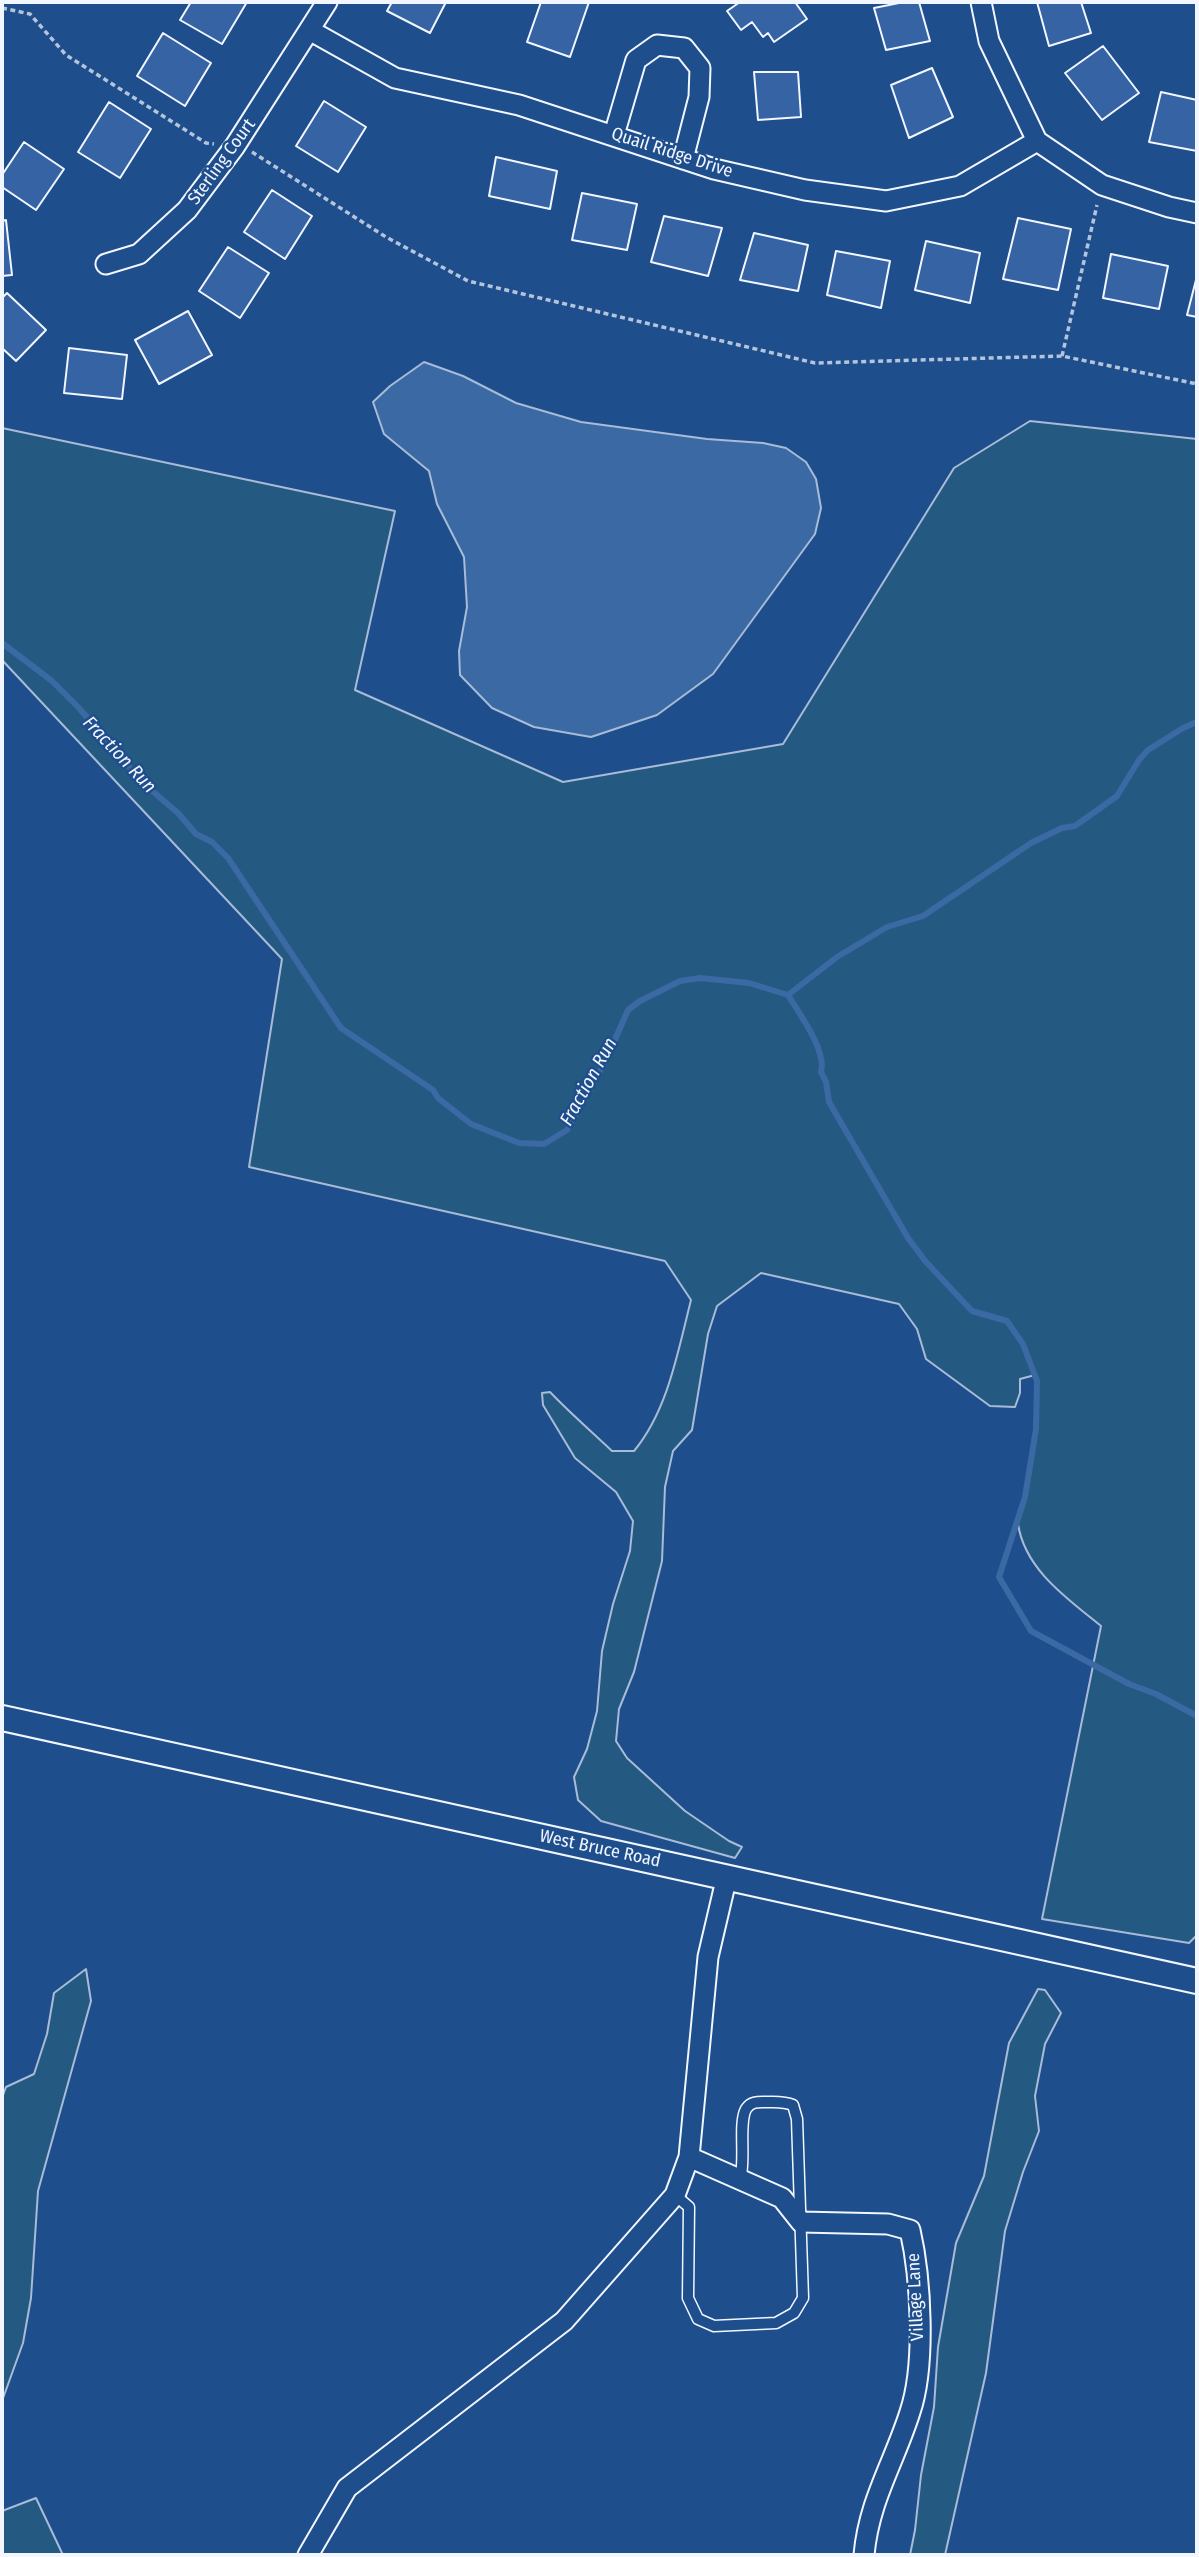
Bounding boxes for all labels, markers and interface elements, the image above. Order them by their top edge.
street label: Sterling Court [184,115,260,209]
street label: Quail Ridge Drive [609,123,735,183]
water label: Fraction Run [78,712,160,798]
water label: Fraction Run [556,1034,622,1130]
street label: West Bruce Road [537,1826,663,1872]
street label: Village Lane [903,2252,929,2342]

